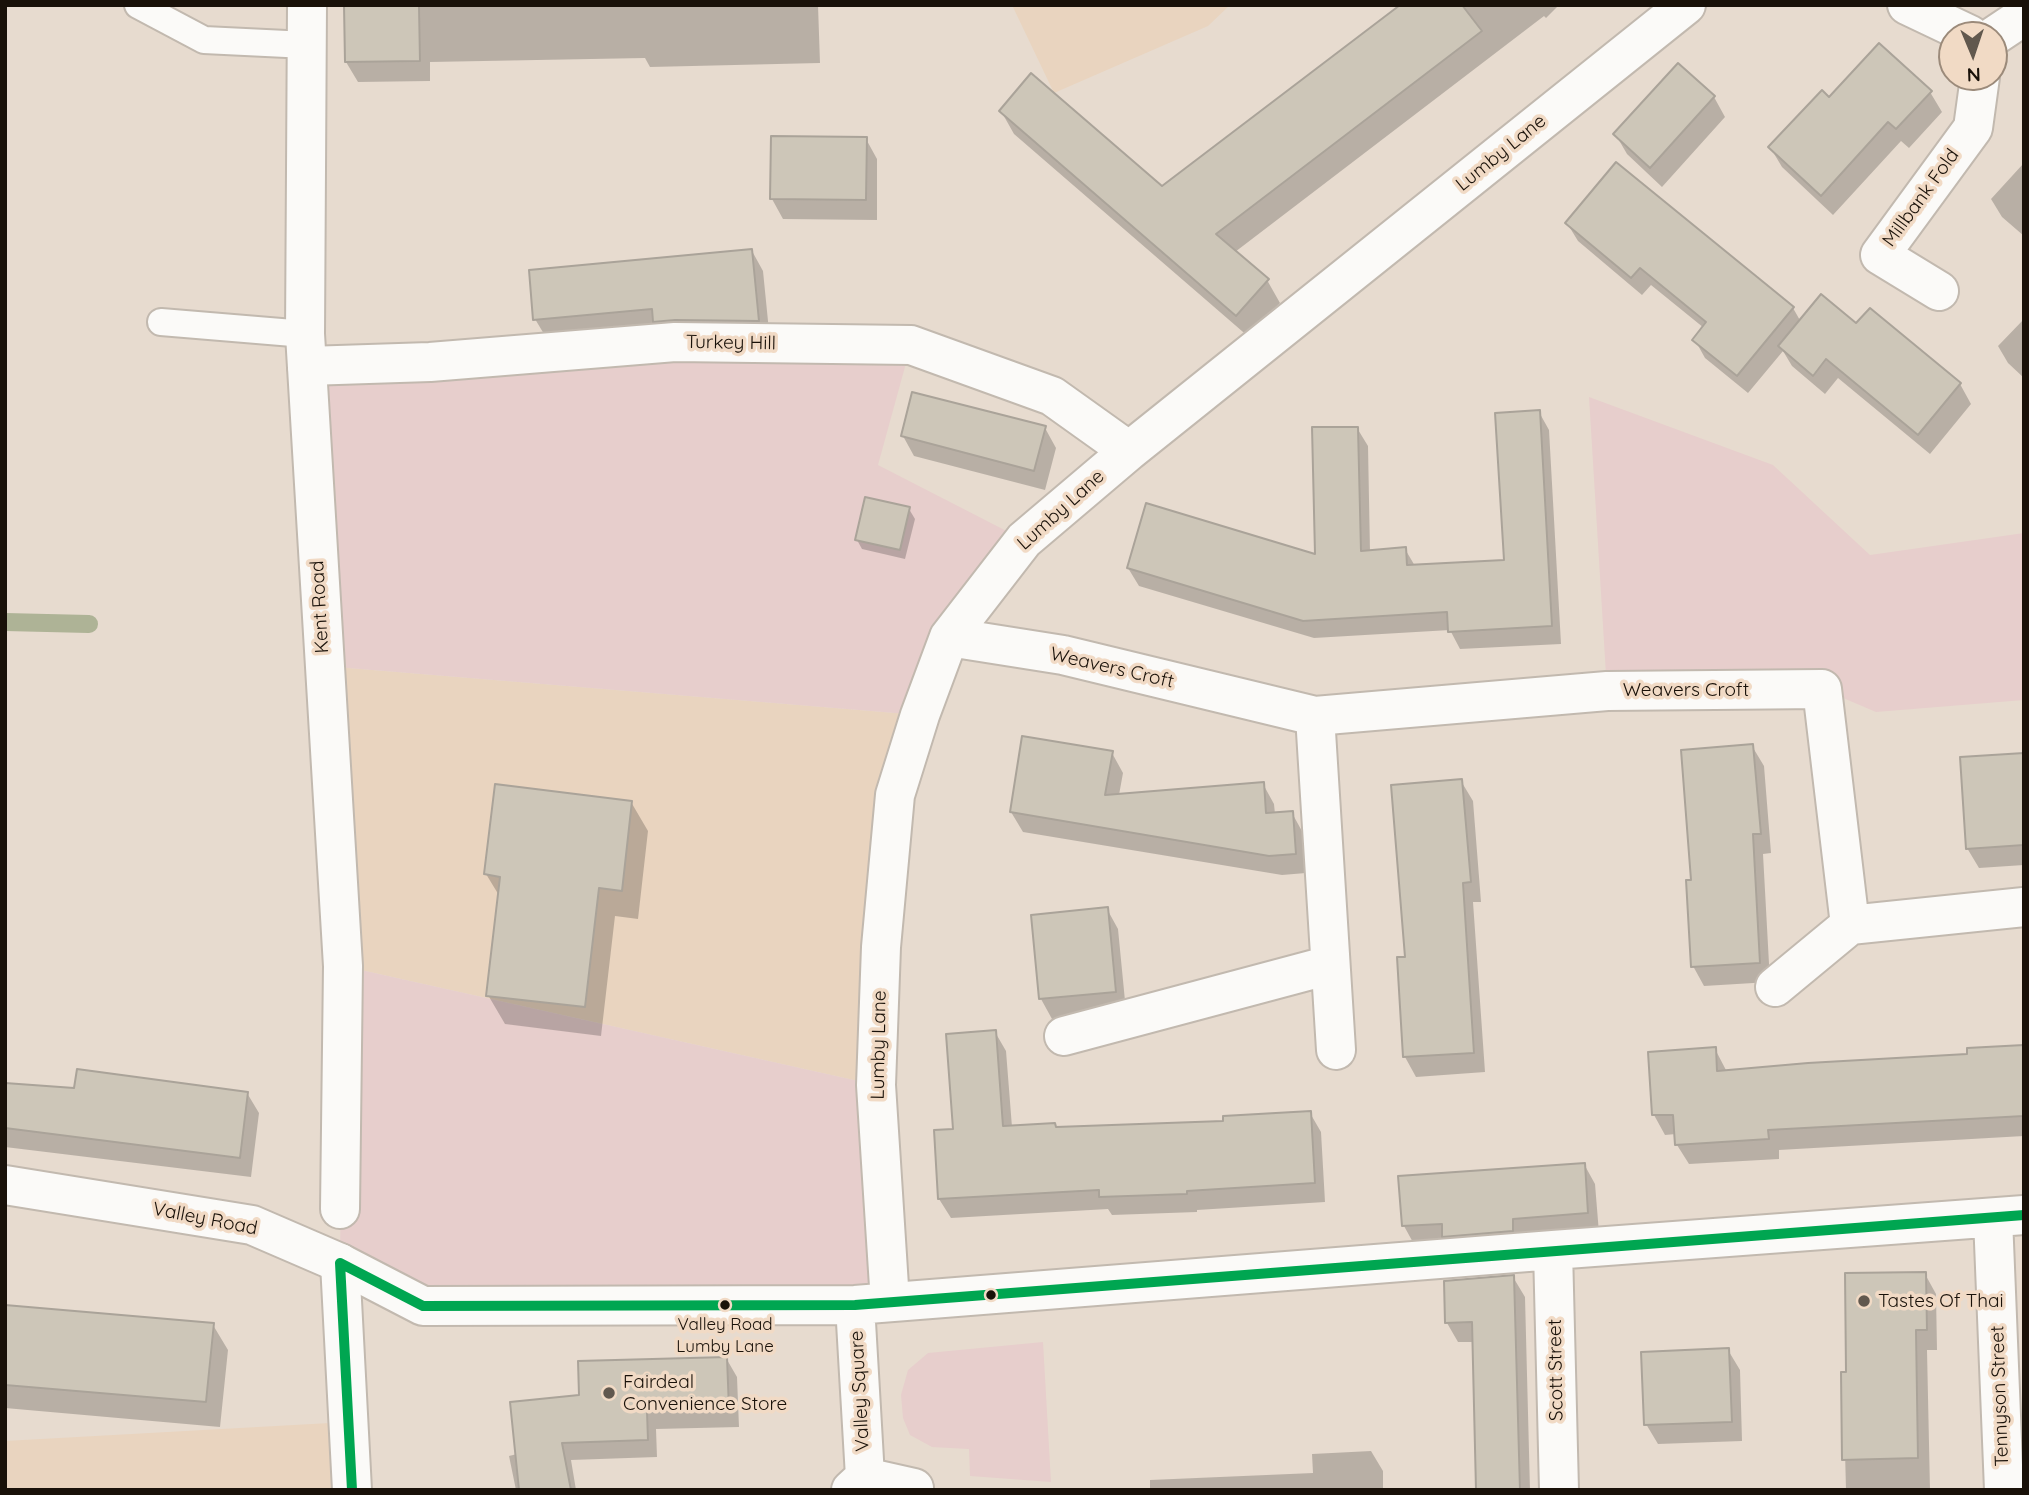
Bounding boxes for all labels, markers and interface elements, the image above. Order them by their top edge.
north arrow [1938,21,2008,91]
text: N [1966,63,1981,87]
street label: Lumby Lane [1451,110,1551,196]
street label: Millbank Fold [1878,145,1964,251]
street label: Turkey Hill [686,331,776,355]
street label: Lumby Lane [1013,465,1109,555]
street label: Kent Road [306,560,334,654]
street label: Weavers Croft [1048,643,1176,693]
street label: Weavers Croft [1623,679,1749,701]
street label: Lumby Lane [867,990,891,1100]
street label: Valley Road [151,1198,259,1240]
unlabelled marker [984,1288,998,1302]
place label: Tastes Of Thai [1878,1290,2004,1312]
marker: Tastes Of Thai [1856,1293,1872,1309]
marker: Valley Road Lumby Lane [718,1298,732,1312]
place label: Valley Road Lumby Lane [676,1315,774,1355]
street label: Scott Street [1544,1319,1568,1421]
street label: Tennyson Street [1986,1325,2014,1467]
street label: Valley Square [845,1330,875,1452]
place label: Fairdeal Convenience Store [623,1371,787,1415]
marker: Fairdeal Convenience Store [601,1385,617,1401]

